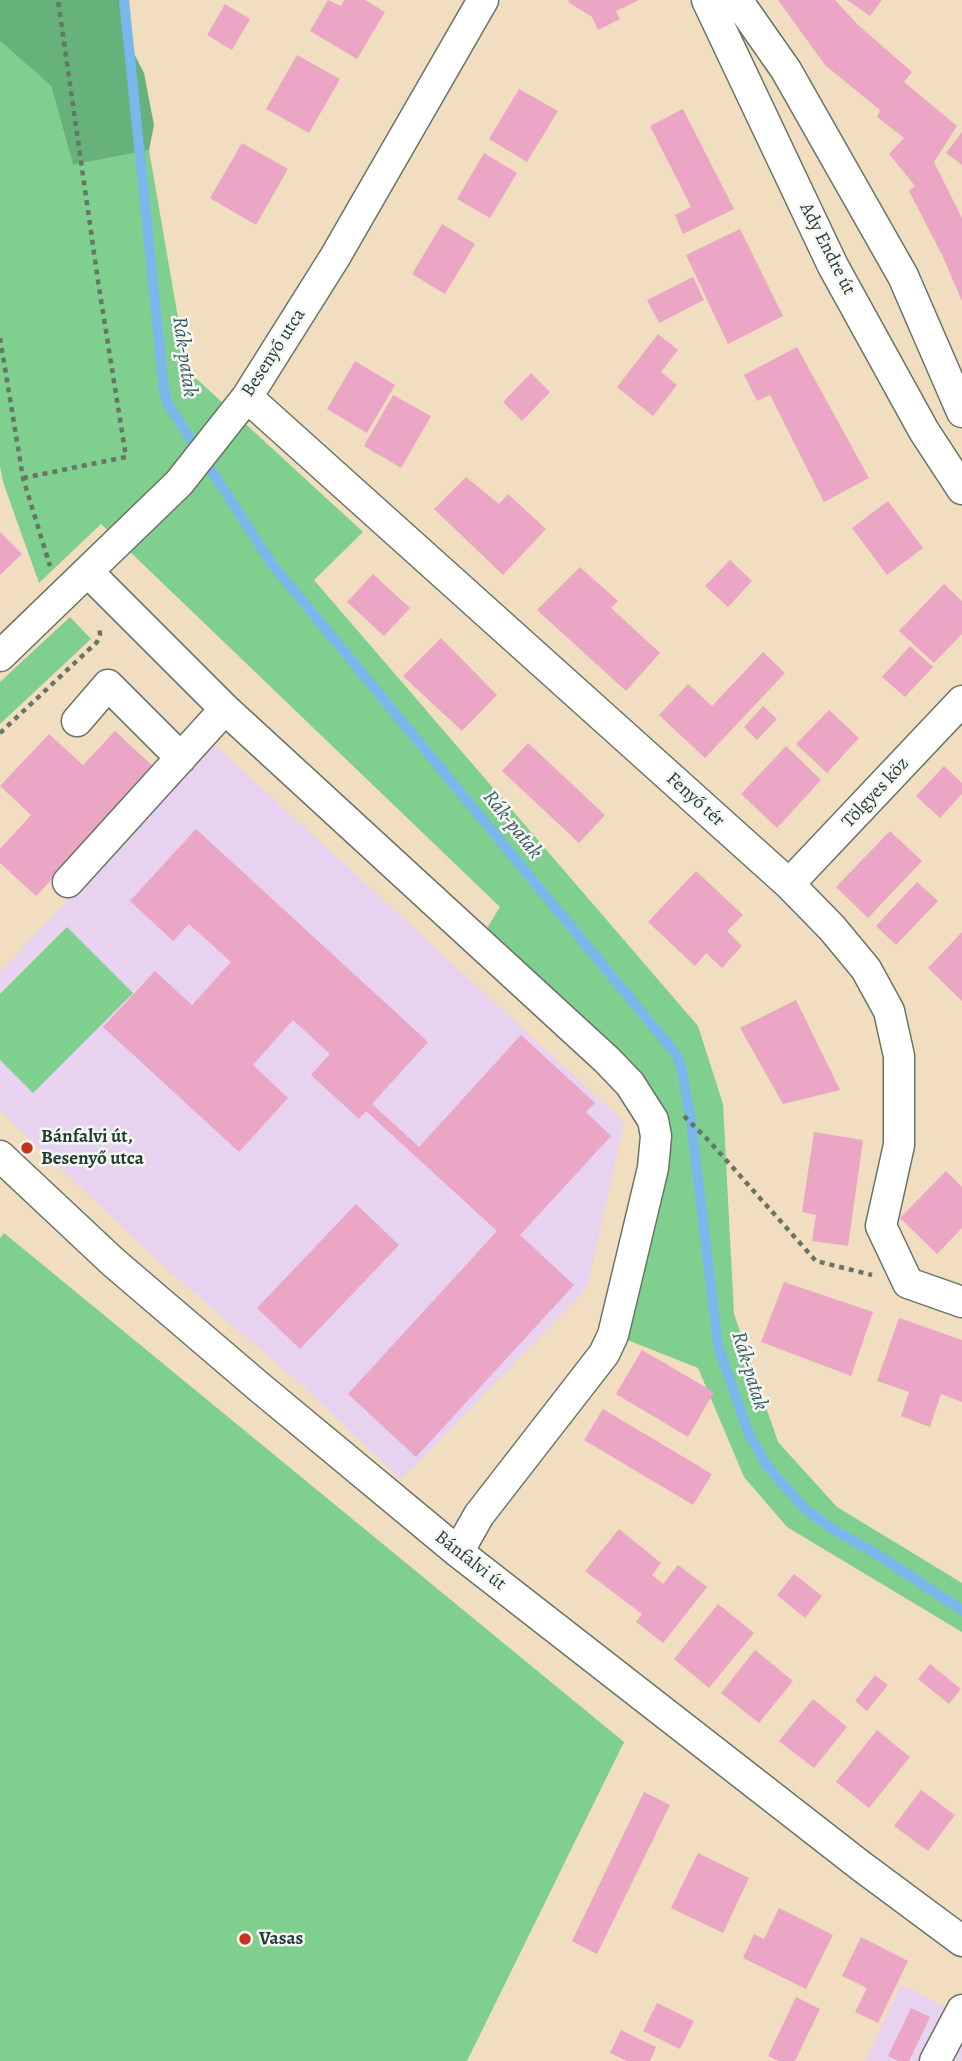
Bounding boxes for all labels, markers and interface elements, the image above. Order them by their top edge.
street label: Ady Endre út [794,199,860,299]
street label: Besenyő utca [237,305,311,401]
water label: Rák-patak [166,315,202,399]
street label: Tölgyes köz [838,753,914,833]
street label: Fenyő tér [661,768,729,832]
water label: Rák-patak [477,786,547,864]
place label: Bánfalvi út, Besenyő utca [41,1126,144,1170]
marker: Bánfalvi út, Besenyő utca [19,1140,35,1156]
water label: Rák-patak [725,1329,773,1413]
street label: Bánfalvi út [430,1526,510,1596]
place label: Vasas [259,1928,303,1950]
marker: Vasas [237,1931,253,1947]

